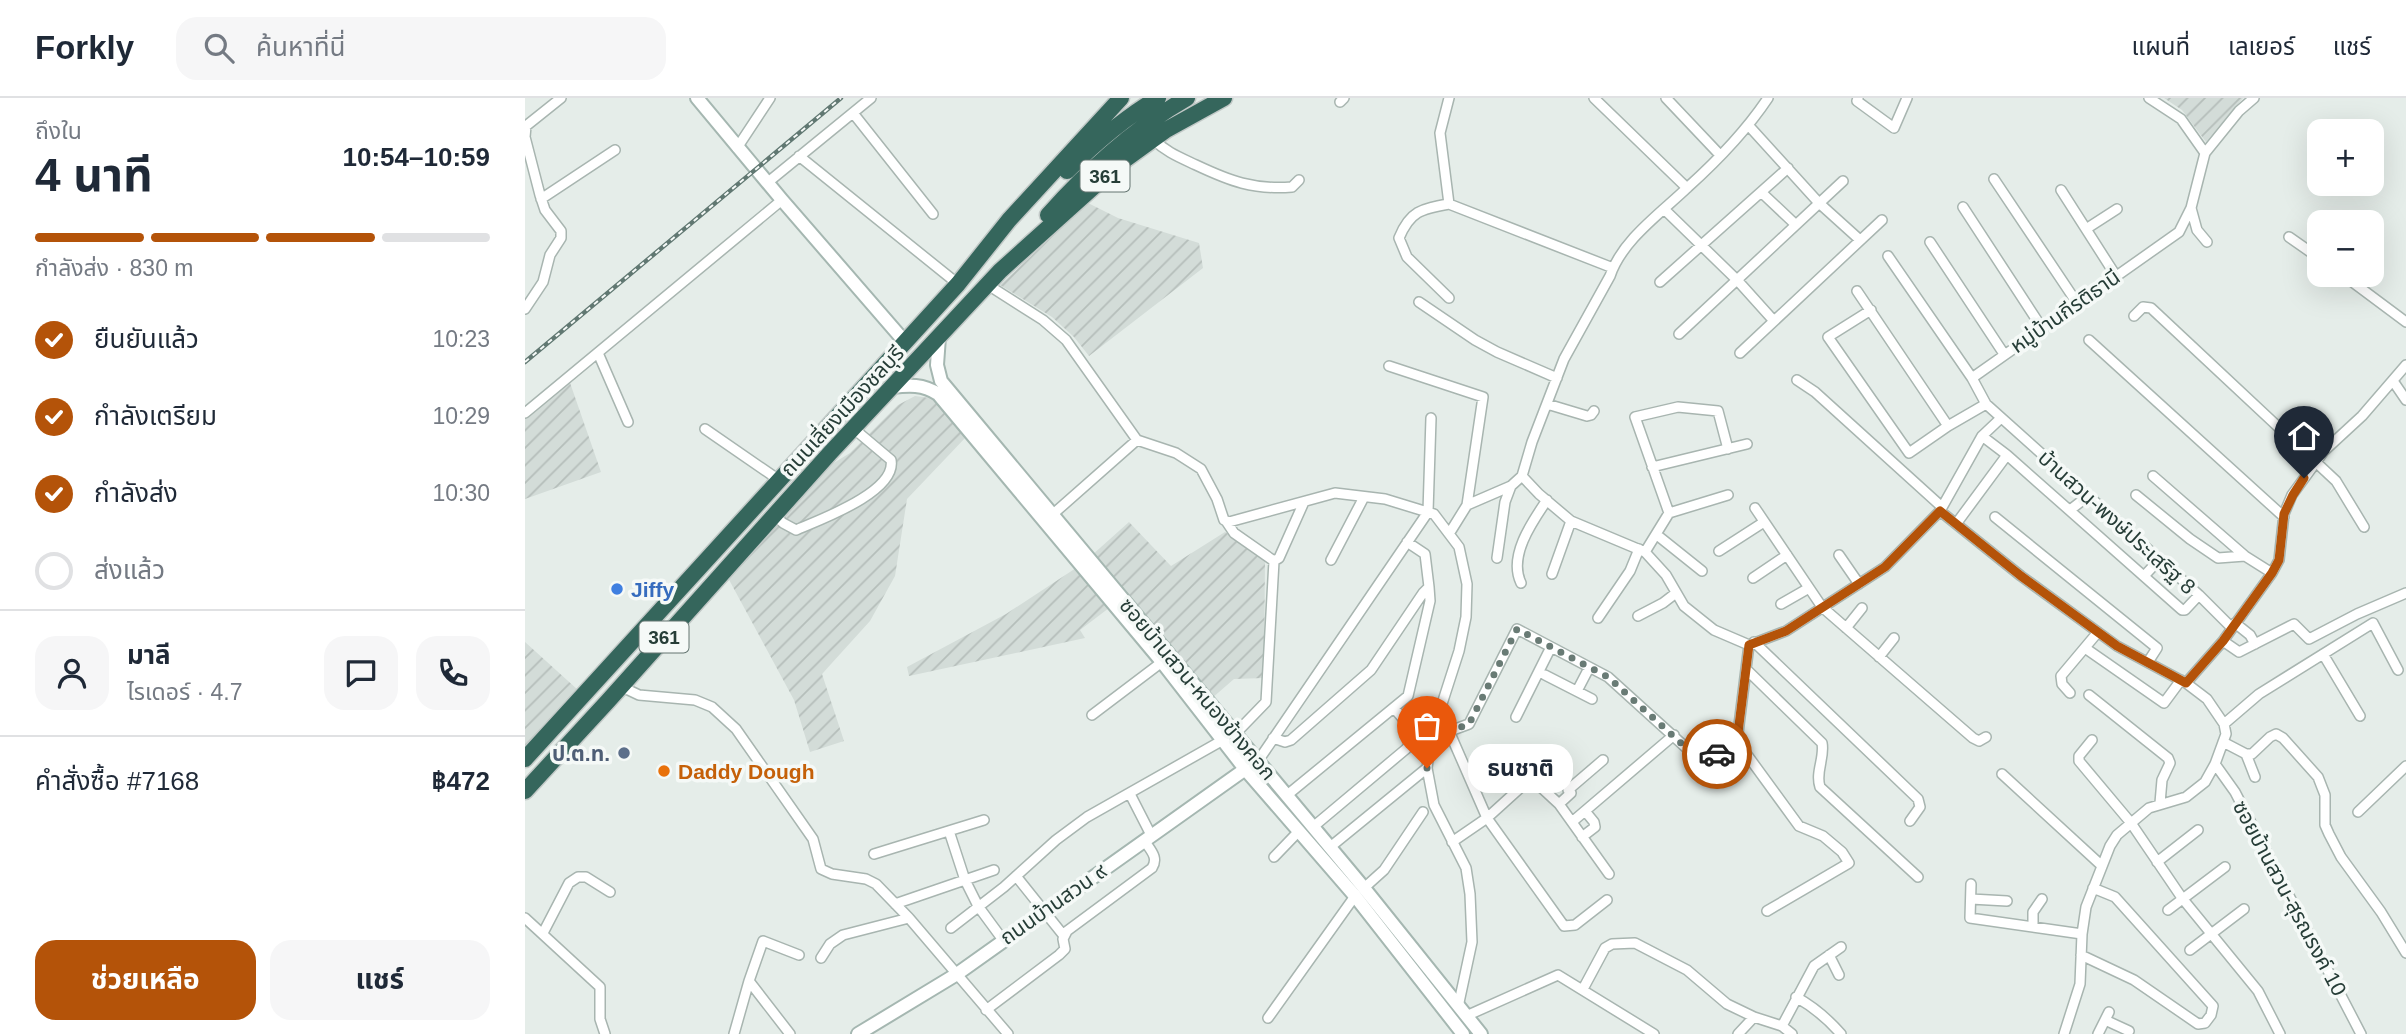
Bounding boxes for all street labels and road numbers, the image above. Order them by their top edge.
road number: 361 [1081,160,1129,192]
street label: หมู่บ้านกีรติธานี [2006,265,2125,359]
street label: ถนนเลี่ยงเมืองชลบุรี [774,339,910,482]
street label: บ้านสวน-พงษ์ประเสริฐ 8 [2034,446,2200,598]
street label: ซอยบ้านสวน-หนองข้างคอก [1115,594,1281,784]
road number: 361 [639,622,689,652]
street label: ซอยบ้านสวน-สุรณรงค์ 10 [2227,797,2351,1000]
street label: ถนนบ้านสวน ๙ [996,859,1111,949]

